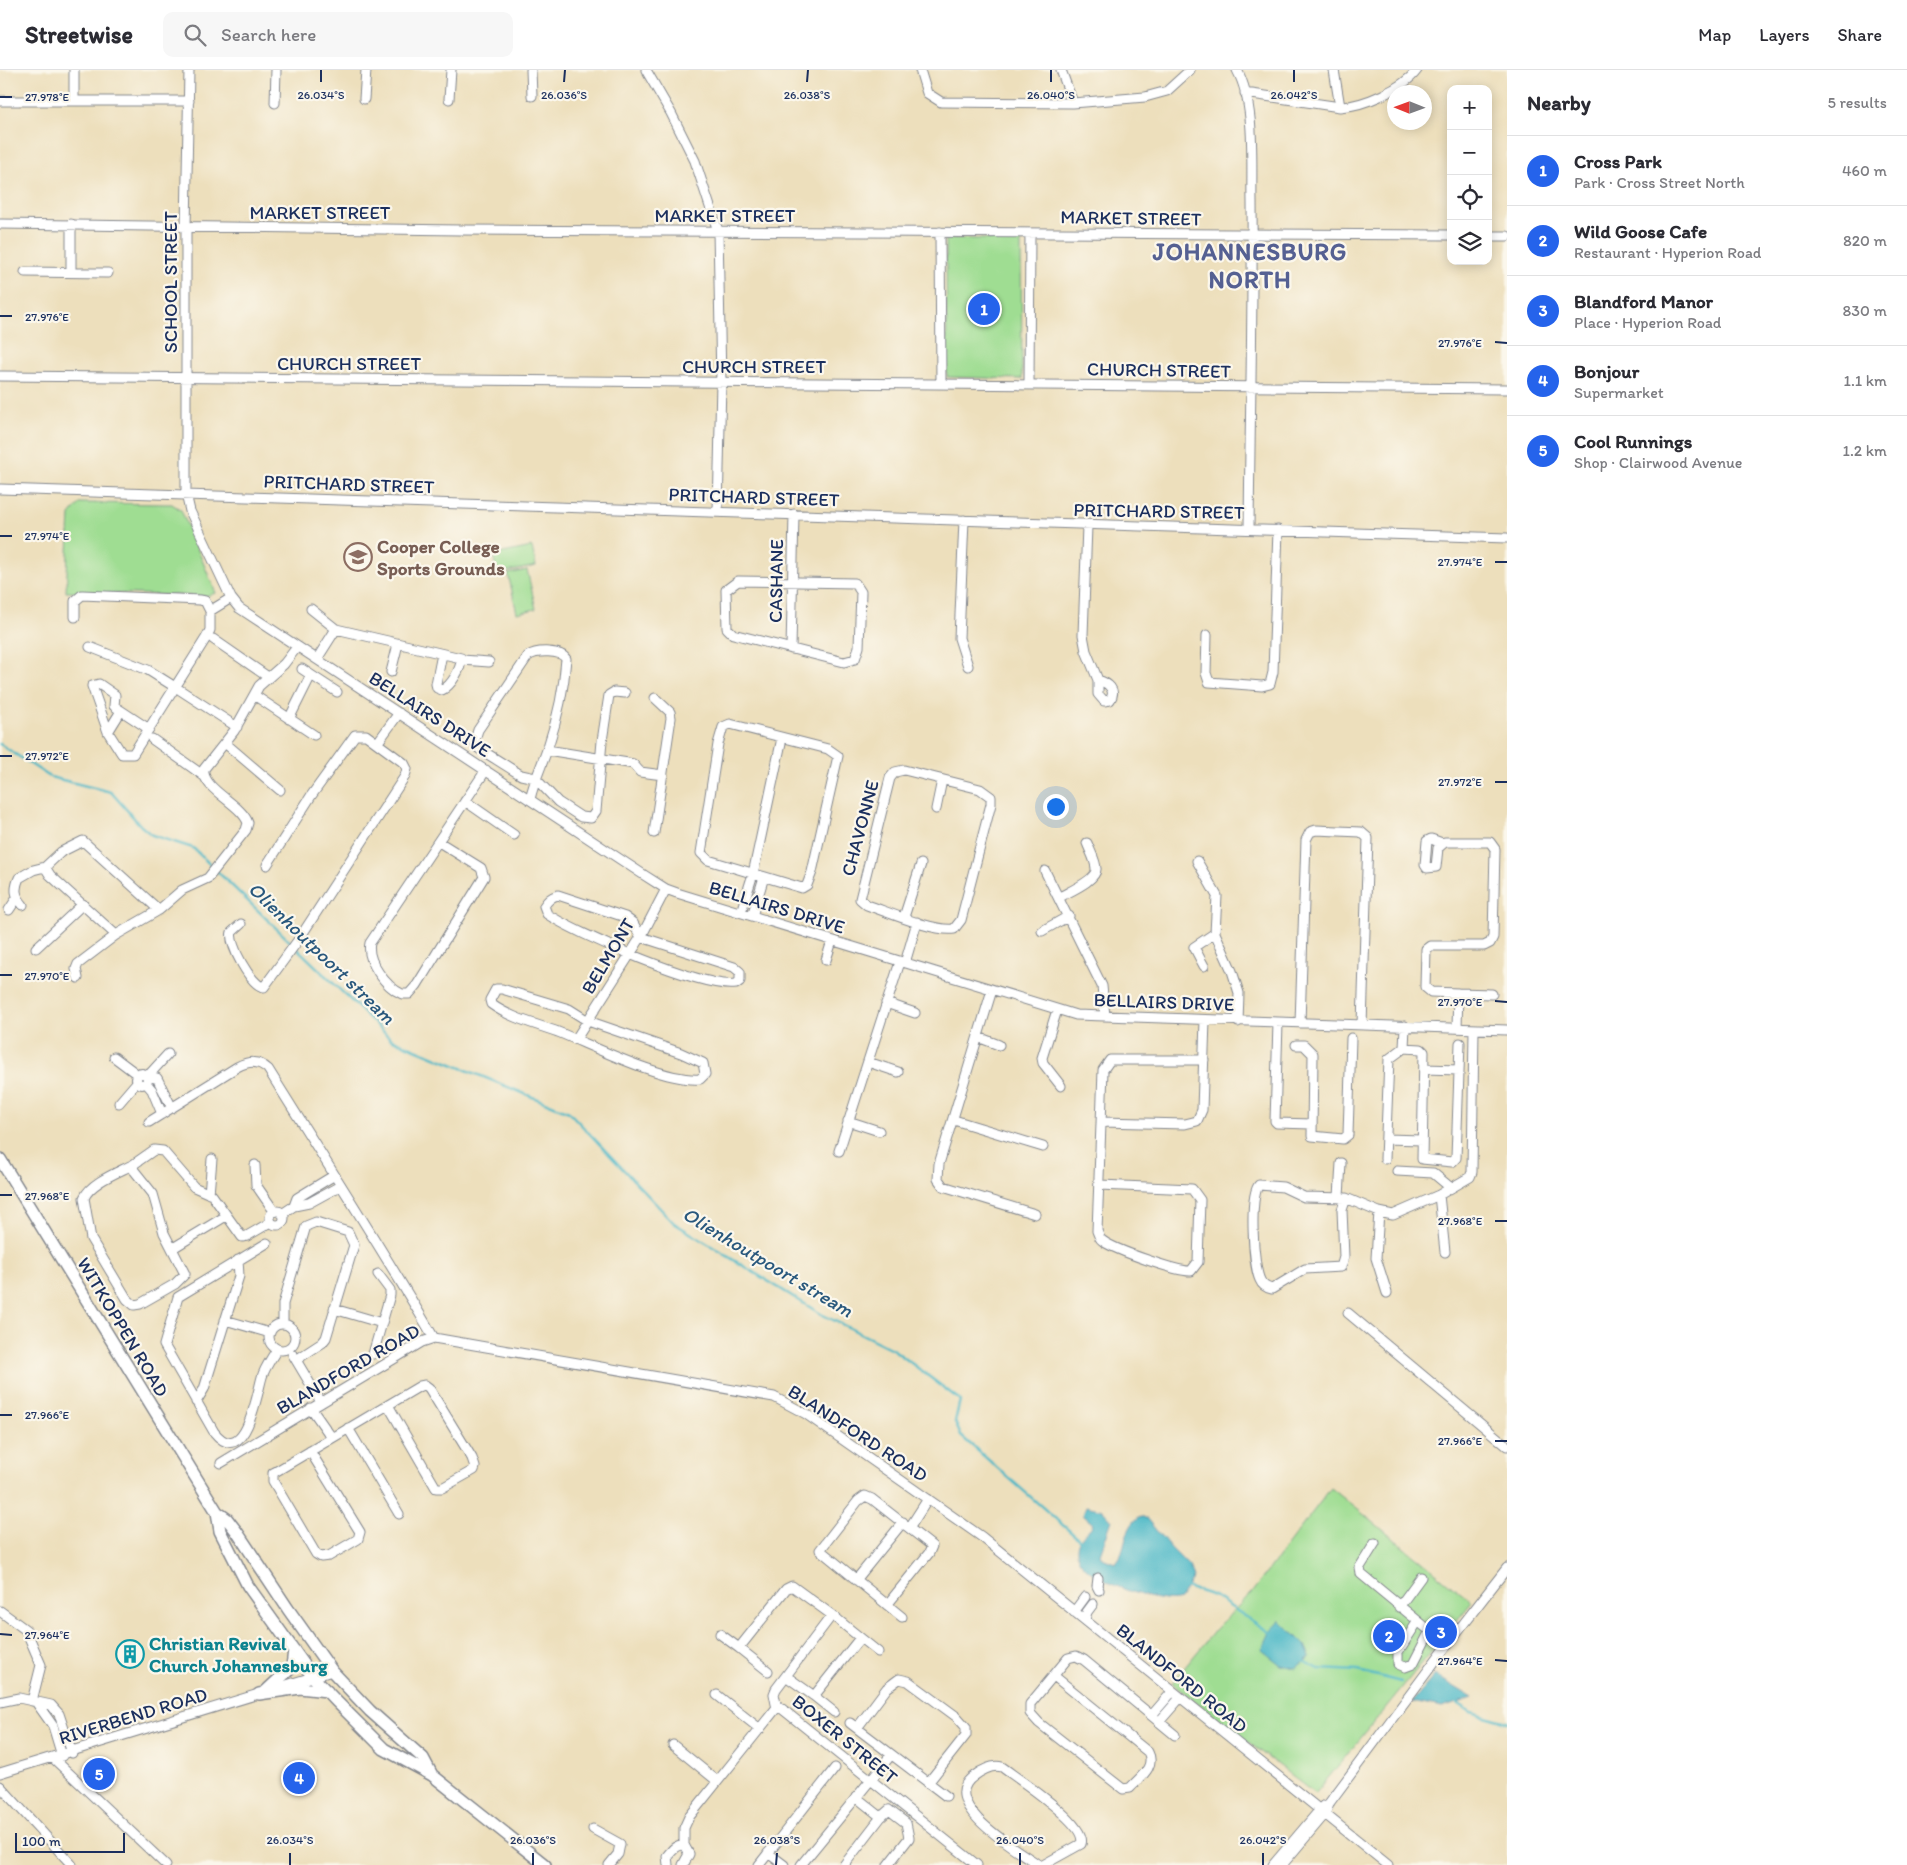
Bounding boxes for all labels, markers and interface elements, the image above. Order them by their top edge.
search box [163,12,513,57]
text: Streetwise [25,20,133,49]
icon: search [181,21,209,49]
text: Search here [221,23,316,46]
text: Map [1698,24,1731,46]
text: Layers [1759,24,1809,46]
text: Share [1837,24,1882,46]
north arrow [1387,85,1432,130]
map controls [1447,85,1492,265]
button: + [1447,85,1492,130]
text: 26.034°S [297,88,345,102]
text: 26.036°S [541,88,587,102]
text: 26.038°S [784,88,830,102]
text: 26.040°S [1027,88,1075,102]
text: 26.042°S [1271,88,1318,102]
text: 27.978°E [25,90,69,104]
text: Nearby [1527,90,1591,115]
text: 5 results [1827,93,1887,112]
button: − [1447,130,1492,175]
text: Cross Park [1574,150,1662,173]
text: 1 [1539,161,1547,180]
text: 460 m [1842,161,1887,180]
text: Park · Cross Street North [1574,173,1745,192]
button: locate [1447,175,1492,220]
street label: MARKET STREET [249,201,391,224]
street label: MARKET STREET [654,204,796,227]
street label: MARKET STREET [1060,205,1202,231]
street label: SCHOOL STREET [159,211,182,353]
button: layers [1447,220,1492,265]
text: Wild Goose Cafe [1574,220,1707,243]
text: 2 [1539,231,1547,250]
text: 820 m [1843,231,1887,250]
district label: JOHANNESBURG NORTH [1152,237,1347,294]
text: Restaurant · Hyperion Road [1574,243,1761,262]
pin: 1 [968,290,1000,328]
text: Blandford Manor [1574,290,1713,313]
text: 3 [1539,301,1547,320]
text: 830 m [1843,301,1887,320]
text: 27.976°E [25,310,69,324]
text: Place · Hyperion Road [1574,313,1721,332]
text: 27.976°E [1438,336,1482,350]
street label: CHURCH STREET [277,352,421,375]
street label: CHURCH STREET [682,355,826,378]
street label: CHURCH STREET [1087,357,1232,383]
text: Bonjour [1574,360,1639,383]
text: 4 [1538,371,1548,390]
text: 1.1 km [1843,371,1887,390]
text: Supermarket [1574,383,1664,402]
text: Cool Runnings [1574,430,1692,453]
text: 5 [1539,441,1547,460]
text: 1.2 km [1842,441,1887,460]
text: Shop · Clairwood Avenue [1574,453,1743,472]
street label: PRITCHARD STREET [263,470,435,498]
street label: PRITCHARD STREET [668,483,840,511]
street label: PRITCHARD STREET [1073,498,1245,524]
text: 27.974°E [25,529,70,543]
place label: Cooper College Sports Grounds [377,535,505,580]
street label: CASHANE [764,539,788,623]
school or university icon: Cooper College Sports Grounds [343,542,373,572]
text: 27.974°E [1438,555,1483,569]
street label: BELLAIRS DRIVE [365,666,496,762]
text: 27.972°E [25,749,69,763]
text: 27.972°E [1438,775,1482,789]
street label: CHAVONNE [836,777,884,879]
your location [1043,794,1069,820]
street label: BELLAIRS DRIVE [706,875,848,939]
water label: Olienhoutpoort stream [244,877,401,1030]
street label: BELMONT [576,914,640,998]
text: 27.970°E [24,969,70,983]
street label: BELLAIRS DRIVE [1093,988,1235,1016]
text: 27.970°E [1437,995,1483,1009]
text: 27.968°E [25,1189,70,1203]
water label: Olienhoutpoort stream [678,1202,858,1323]
text: 27.968°E [1438,1214,1483,1228]
street label: WITKOPPEN ROAD [72,1253,174,1401]
street label: BLANDFORD ROAD [272,1319,424,1419]
street label: BLANDFORD ROAD [784,1379,932,1487]
text: 27.966°E [25,1408,70,1422]
text: 27.966°E [1438,1434,1483,1448]
pin: 3 [1425,1613,1457,1651]
pin: 2 [1373,1617,1405,1655]
street label: BLANDFORD ROAD [1112,1618,1252,1738]
text: 27.964°E [24,1628,70,1642]
place label: Christian Revival Church Johannesburg [149,1632,328,1677]
building icon: Christian Revival Church Johannesburg [115,1639,145,1669]
text: 27.964°E [1437,1654,1483,1668]
street label: RIVERBEND ROAD [56,1682,210,1750]
street label: BOXER STREET [788,1689,903,1789]
pin: 5 [83,1755,115,1793]
pin: 4 [283,1759,315,1797]
scale bar [15,1830,125,1853]
text: 100 m [22,1833,61,1850]
text: 26.034°S [266,1833,314,1847]
text: 26.036°S [510,1833,556,1847]
text: 26.038°S [754,1833,800,1847]
text: 26.040°S [996,1833,1044,1847]
text: 26.042°S [1240,1833,1287,1847]

